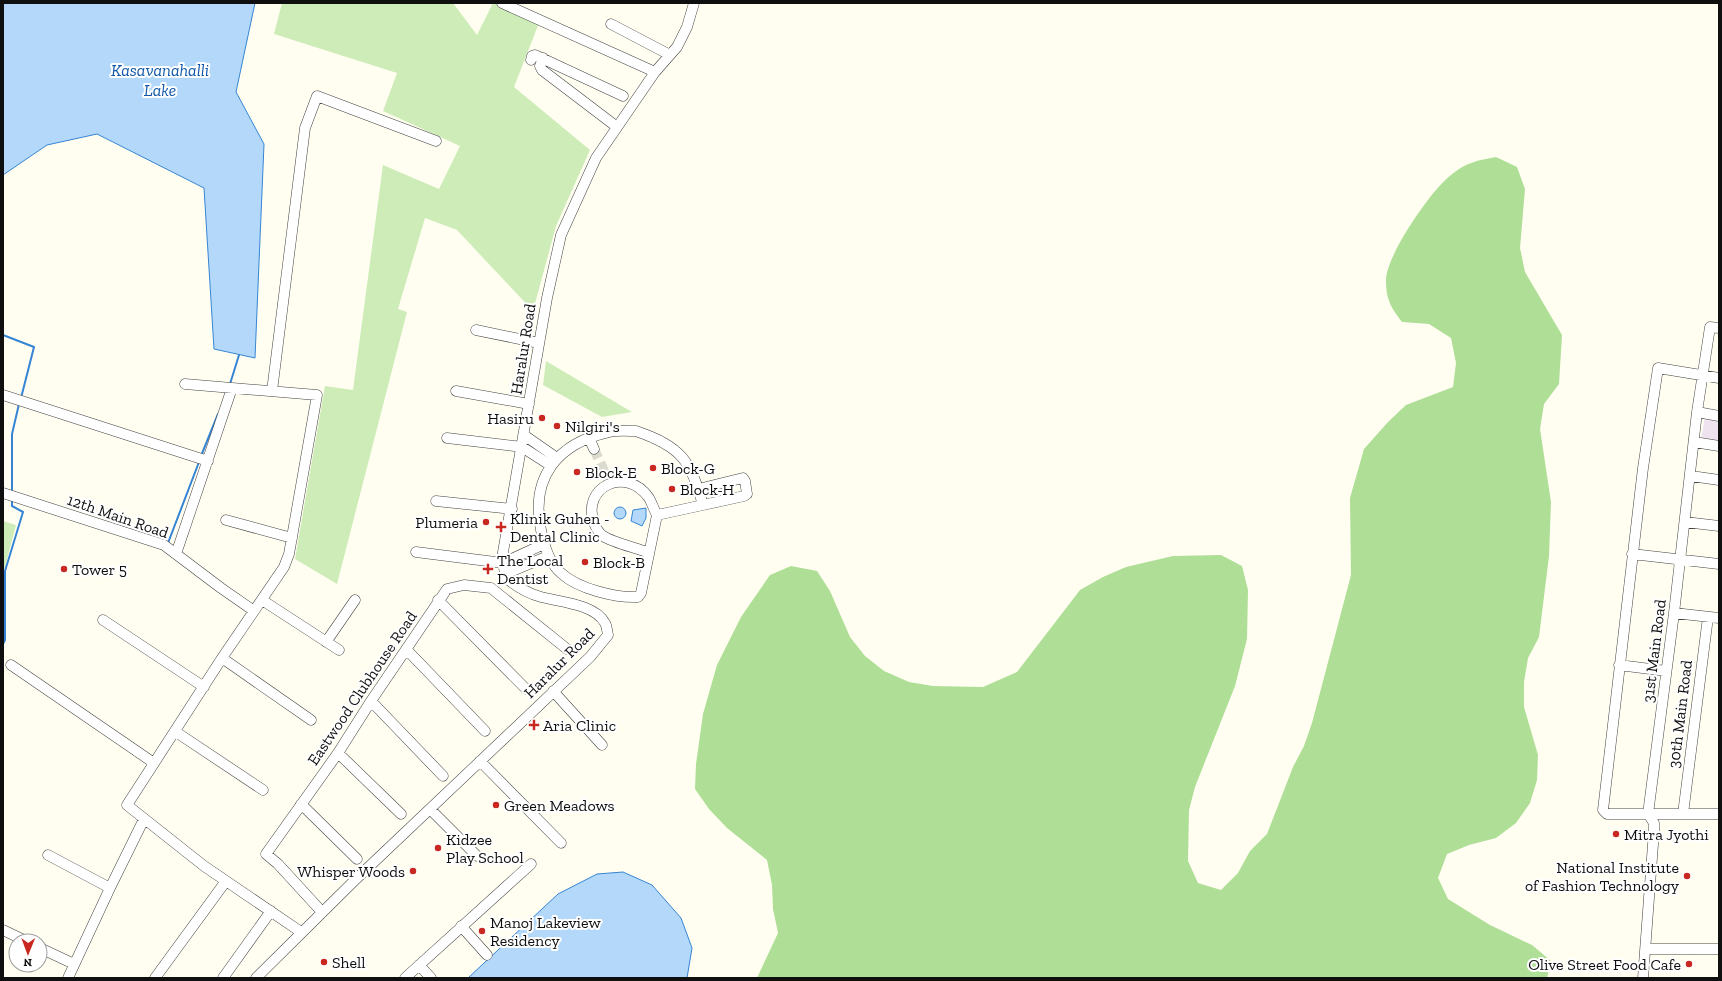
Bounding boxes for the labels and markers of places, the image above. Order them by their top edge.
place label: Hasiru [487,409,534,428]
marker: Hasiru [537,413,547,423]
place label: Nilgiri's [565,417,620,436]
marker: Nilgiri's [552,421,562,431]
place label: Block-G [661,459,715,478]
place label: Block-E [585,463,637,482]
marker: Block-G [648,463,658,473]
marker: Block-E [572,467,582,477]
place label: Block-H [680,480,734,499]
marker: Block-H [667,484,677,494]
place label: Klinik Guhen - Dental Clinic [510,509,610,546]
place label: Plumeria [415,513,478,532]
marker: Plumeria [481,517,491,527]
marker: Klinik Guhen - Dental Clinic [495,521,507,533]
place label: The Local Dentist [497,551,563,588]
place label: Block-B [593,553,645,572]
marker: Block-B [580,557,590,567]
place label: Tower 5 [72,560,127,579]
marker: The Local Dentist [482,563,494,575]
marker: Tower 5 [59,564,69,574]
place label: Aria Clinic [543,716,616,735]
marker: Aria Clinic [528,719,540,731]
place label: Green Meadows [504,796,615,815]
marker: Green Meadows [491,800,501,810]
place label: Mitra Jyothi [1624,825,1709,844]
marker: Mitra Jyothi [1611,829,1621,839]
place label: Kidzee Play School [446,830,524,867]
marker: Kidzee Play School [433,843,443,853]
place label: National Institute of Fashion Technology [1525,858,1680,895]
place label: Whisper Woods [297,862,405,881]
marker: Whisper Woods [408,866,418,876]
marker: National Institute of Fashion Technology [1682,871,1692,881]
place label: Manoj Lakeview Residency [490,913,601,950]
marker: Manoj Lakeview Residency [477,926,487,936]
place label: Shell [332,953,366,972]
place label: Olive Street Food Cafe [1528,955,1681,974]
marker: Shell [319,957,329,967]
marker: Olive Street Food Cafe [1684,959,1694,969]

